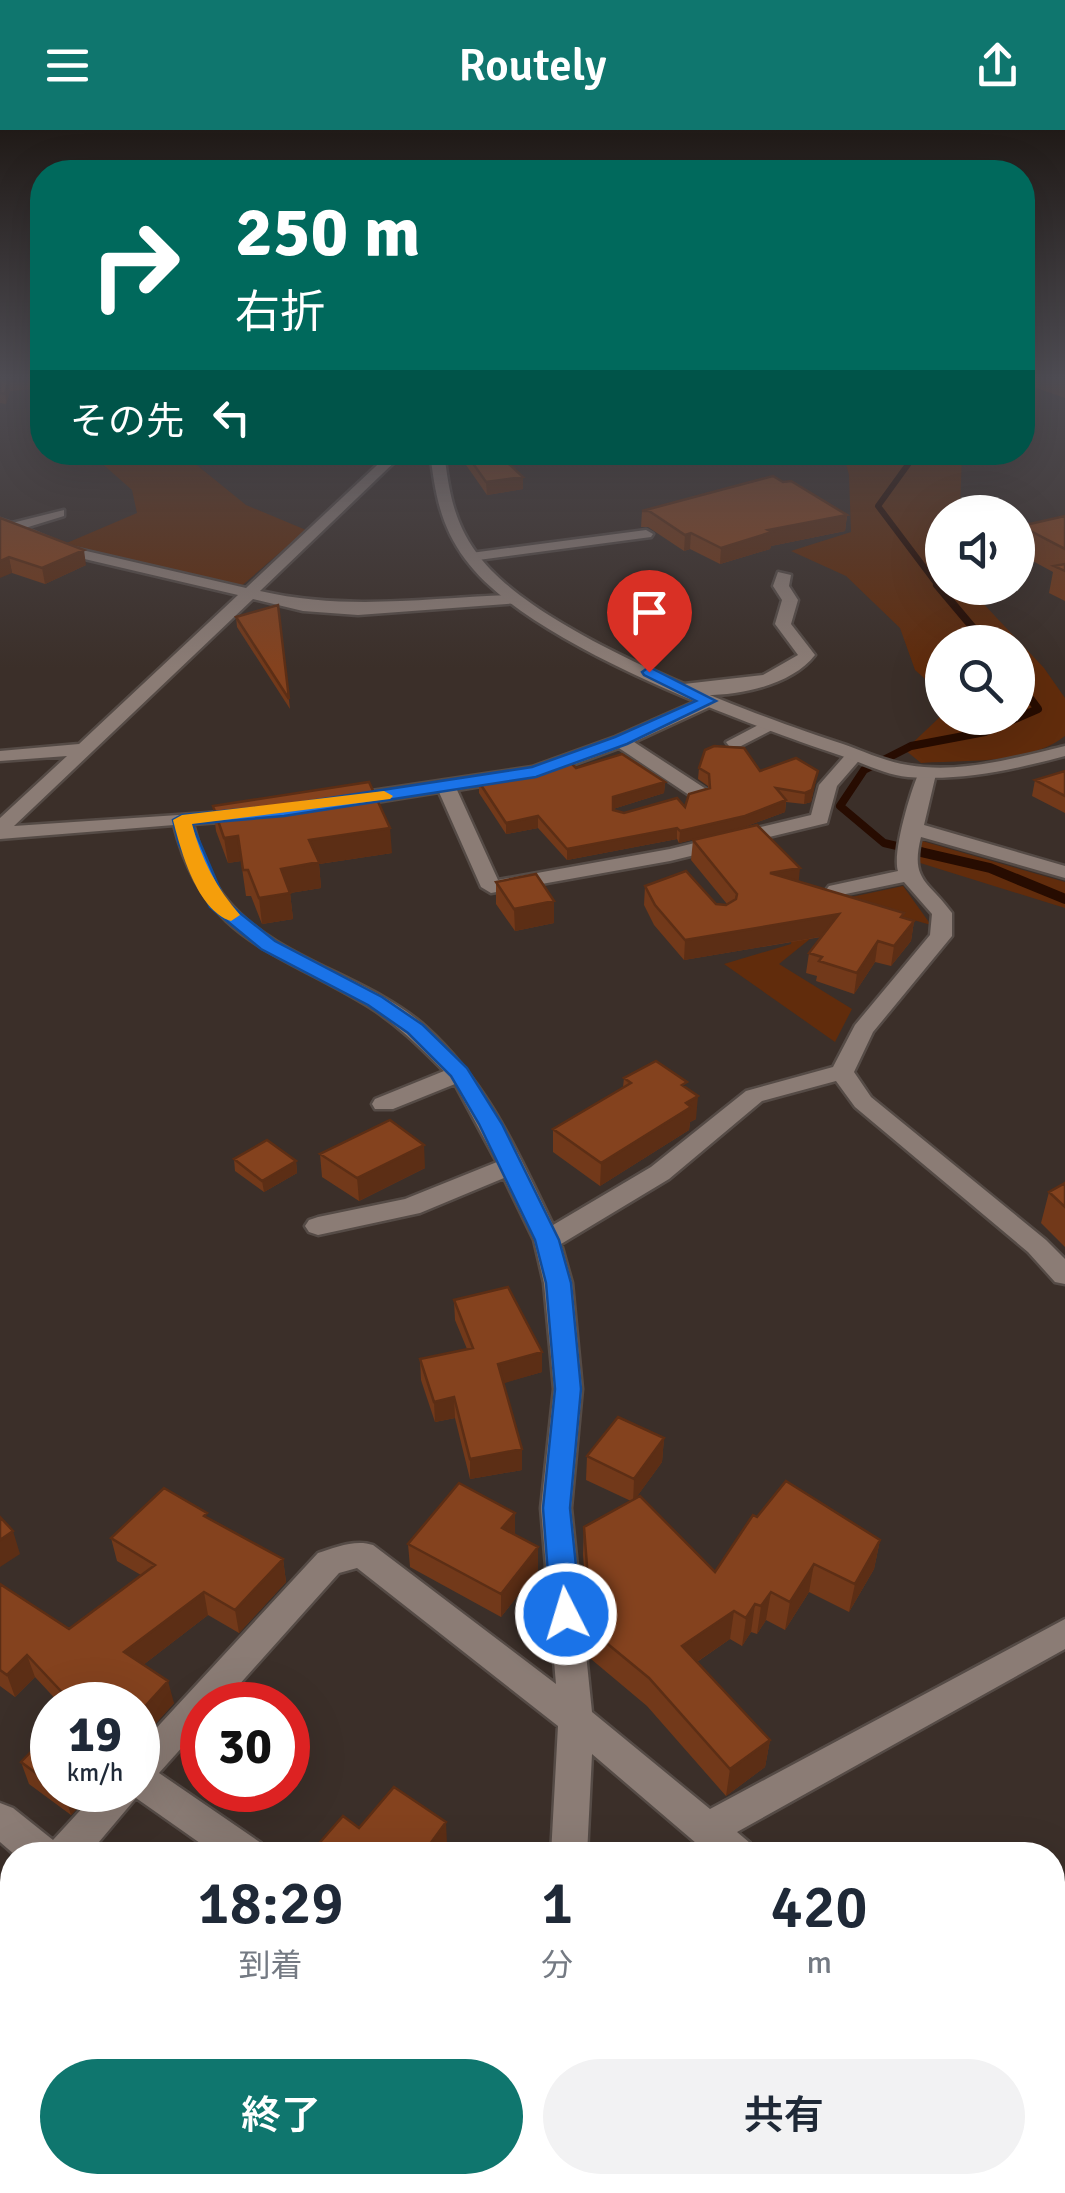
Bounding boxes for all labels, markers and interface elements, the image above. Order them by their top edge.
icon: menu [40,38,95,93]
text: Routely [458,38,607,93]
icon: share [970,38,1025,93]
text: 250 m [235,189,420,275]
icon: right [70,200,200,330]
text: 右折 [235,285,325,340]
icon: left [204,390,259,445]
text: その先 [70,398,184,445]
map controls [925,495,1035,735]
button: sound [925,495,1035,605]
pin [607,570,692,673]
icon: arrive [622,585,677,640]
button: search [925,625,1035,735]
position arrow [514,1562,618,1666]
speed limit sign: 30 [180,1682,310,1812]
text: 19 [68,1704,122,1766]
text: km/h [67,1757,123,1788]
text: 18:29 [197,1867,344,1941]
text: 1 [541,1867,573,1941]
text: 420 [771,1871,868,1945]
text: m [806,1943,832,1982]
text: 到着 [238,1946,302,1985]
text: 分 [541,1946,573,1985]
button: 終了 [40,2059,523,2174]
button: 共有 [543,2059,1025,2174]

